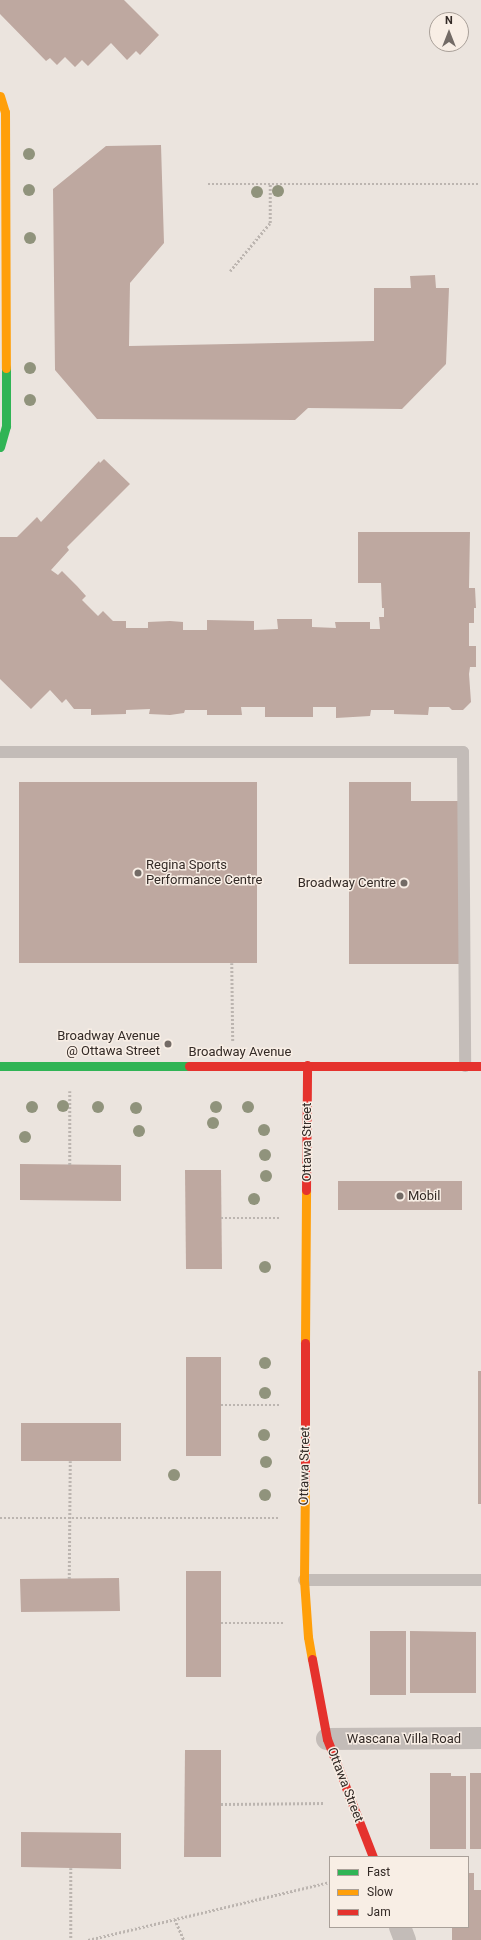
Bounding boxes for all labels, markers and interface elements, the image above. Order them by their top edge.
north arrow [429,12,469,52]
text: N [445,14,453,27]
place label: Regina Sports Performance Centre [146,858,262,889]
marker: Regina Sports Performance Centre [133,868,143,878]
place label: Broadway Centre [298,875,396,891]
marker: Broadway Centre [399,878,409,888]
place label: Broadway Avenue @ Ottawa Street [57,1029,160,1060]
marker: Broadway Avenue @ Ottawa Street [163,1039,173,1049]
street label: Broadway Avenue [189,1044,291,1060]
street label: Ottawa Street [299,1103,315,1181]
place label: Mobil [408,1188,440,1204]
marker: Mobil [395,1191,405,1201]
street label: Ottawa Street [297,1426,313,1506]
street label: Wascana Villa Road [347,1731,461,1747]
street label: Ottawa Street [324,1745,366,1825]
legend [329,1856,469,1928]
text: Fast [367,1865,390,1879]
text: Slow [367,1885,393,1899]
text: Jam [367,1905,391,1919]

